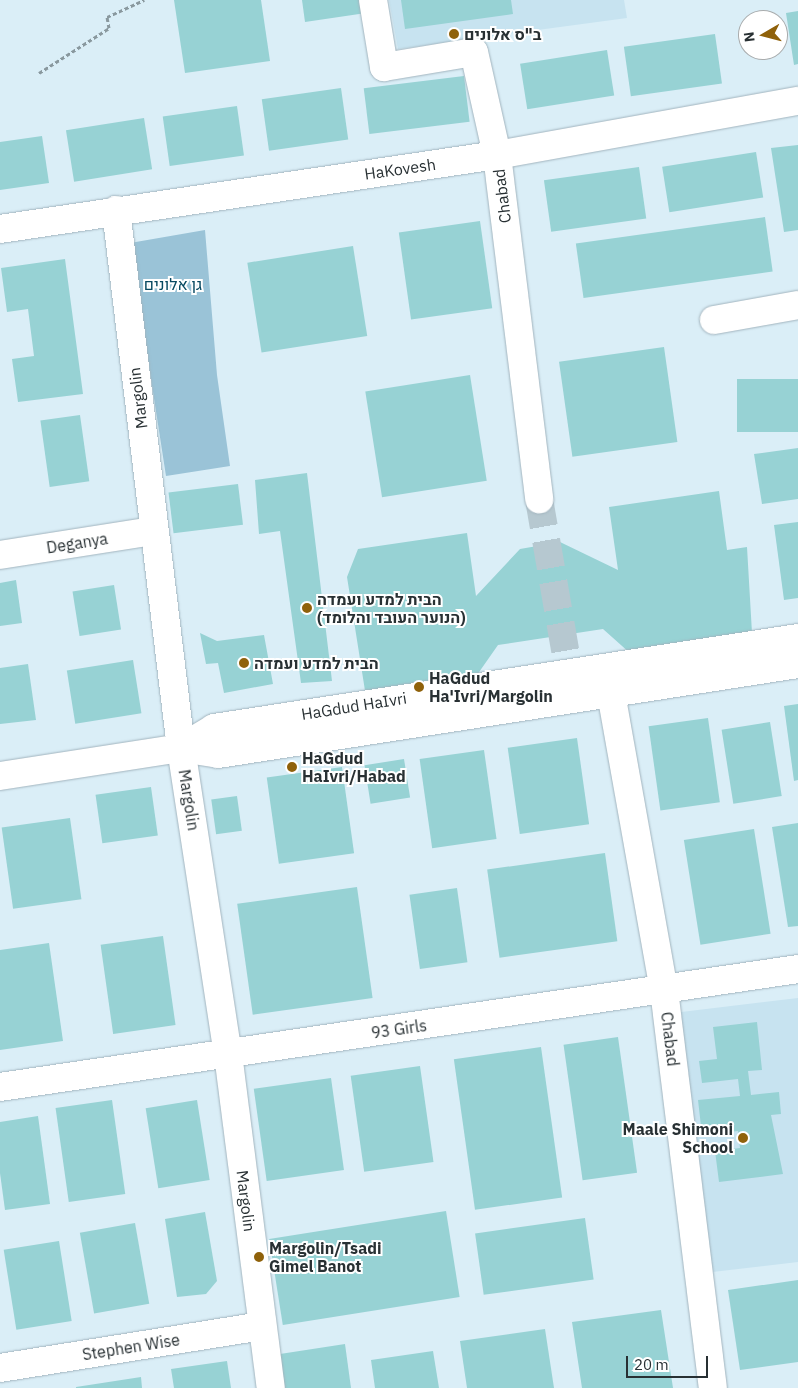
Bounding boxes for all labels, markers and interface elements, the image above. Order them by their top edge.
north arrow [738,10,788,60]
place label: ב"ס אלונים [464,24,541,44]
marker: ב"ס אלונים [448,28,460,40]
text: N [740,31,759,43]
street label: HaKovesh [363,154,437,184]
street label: Chabad [489,168,515,224]
park label: גן אלונים [144,274,202,294]
street label: Margolin [125,366,151,430]
street label: Deganya [45,529,109,557]
place label: הבית למדע ועמדה (הנוער העובד והלומד) [317,589,466,627]
marker: הבית למדע ועמדה (הנוער העובד והלומד) [301,602,313,614]
place label: הבית למדע ועמדה [254,653,379,673]
marker: הבית למדע ועמדה [238,657,250,669]
place label: HaGdud Ha'Ivri/Margolin [429,668,553,706]
marker: HaGdud Ha'Ivri/Margolin [413,681,425,693]
street label: HaGdud HaIvri [300,688,408,724]
place label: HaGdud HaIvri/Habad [302,748,406,786]
marker: HaGdud HaIvri/Habad [286,761,298,773]
street label: Margolin [175,768,203,832]
street label: Chabad [657,1011,683,1067]
street label: 93 Girls [370,1016,428,1042]
place label: Maale Shimoni School [623,1119,733,1157]
marker: Maale Shimoni School [737,1132,749,1144]
street label: Margolin [233,1169,259,1233]
place label: Margolin/Tsadi Gimel Banot [269,1238,382,1276]
marker: Margolin/Tsadi Gimel Banot [253,1251,265,1263]
street label: Stephen Wise [81,1330,181,1364]
scale bar [628,1346,710,1378]
text: 20 m [634,1355,669,1374]

